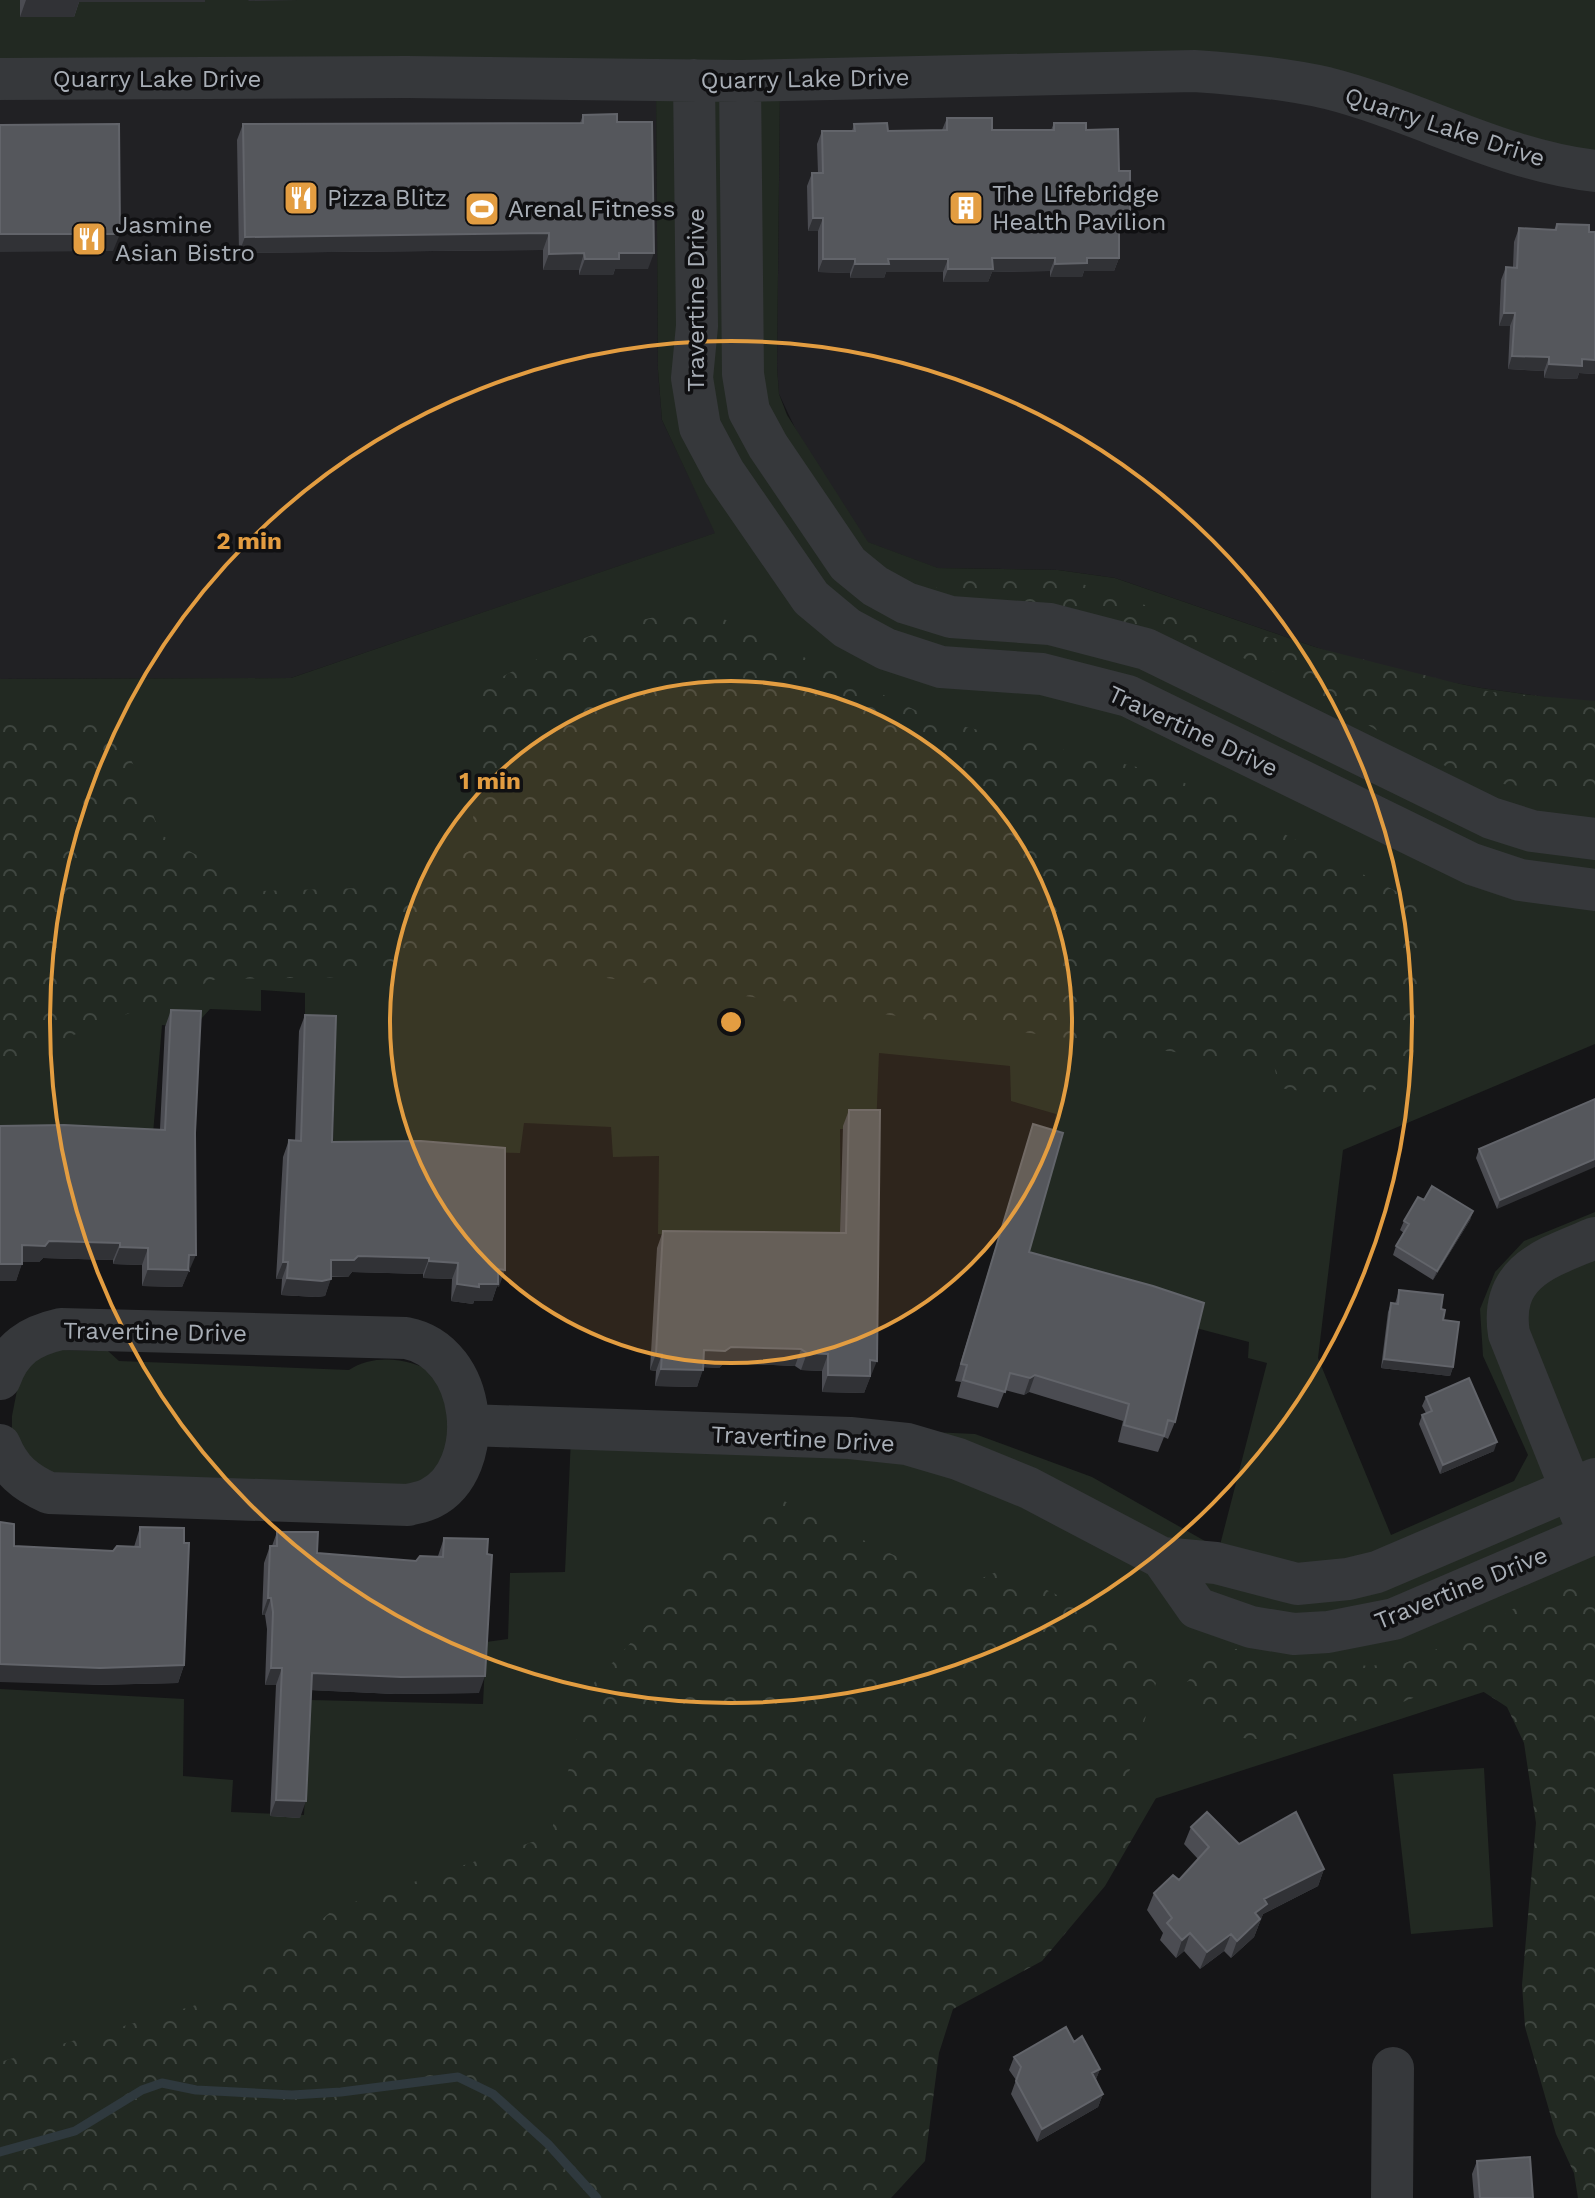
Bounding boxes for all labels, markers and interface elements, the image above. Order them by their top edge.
street label: Quarry Lake Drive [700,63,910,95]
street label: Quarry Lake Drive [53,65,261,93]
street label: Quarry Lake Drive [1341,81,1549,173]
restaurant icon: Pizza Blitz [282,179,320,217]
place label: The Lifebridge Health Pavilion [992,180,1166,236]
place label: Pizza Blitz [327,184,447,212]
building icon: The Lifebridge Health Pavilion [947,189,985,227]
sports icon: Arenal Fitness [463,190,501,228]
place label: Arenal Fitness [508,195,675,223]
street label: Travertine Drive [682,208,710,392]
place label: Jasmine Asian Bistro [115,211,255,267]
restaurant icon: Jasmine Asian Bistro [70,220,108,258]
text: 2 min [216,527,282,555]
street label: Travertine Drive [1104,679,1282,783]
text: 1 min [459,767,521,795]
centre of rings [717,1008,745,1036]
street label: Travertine Drive [63,1316,247,1348]
street label: Travertine Drive [710,1420,896,1458]
street label: Travertine Drive [1371,1541,1551,1635]

